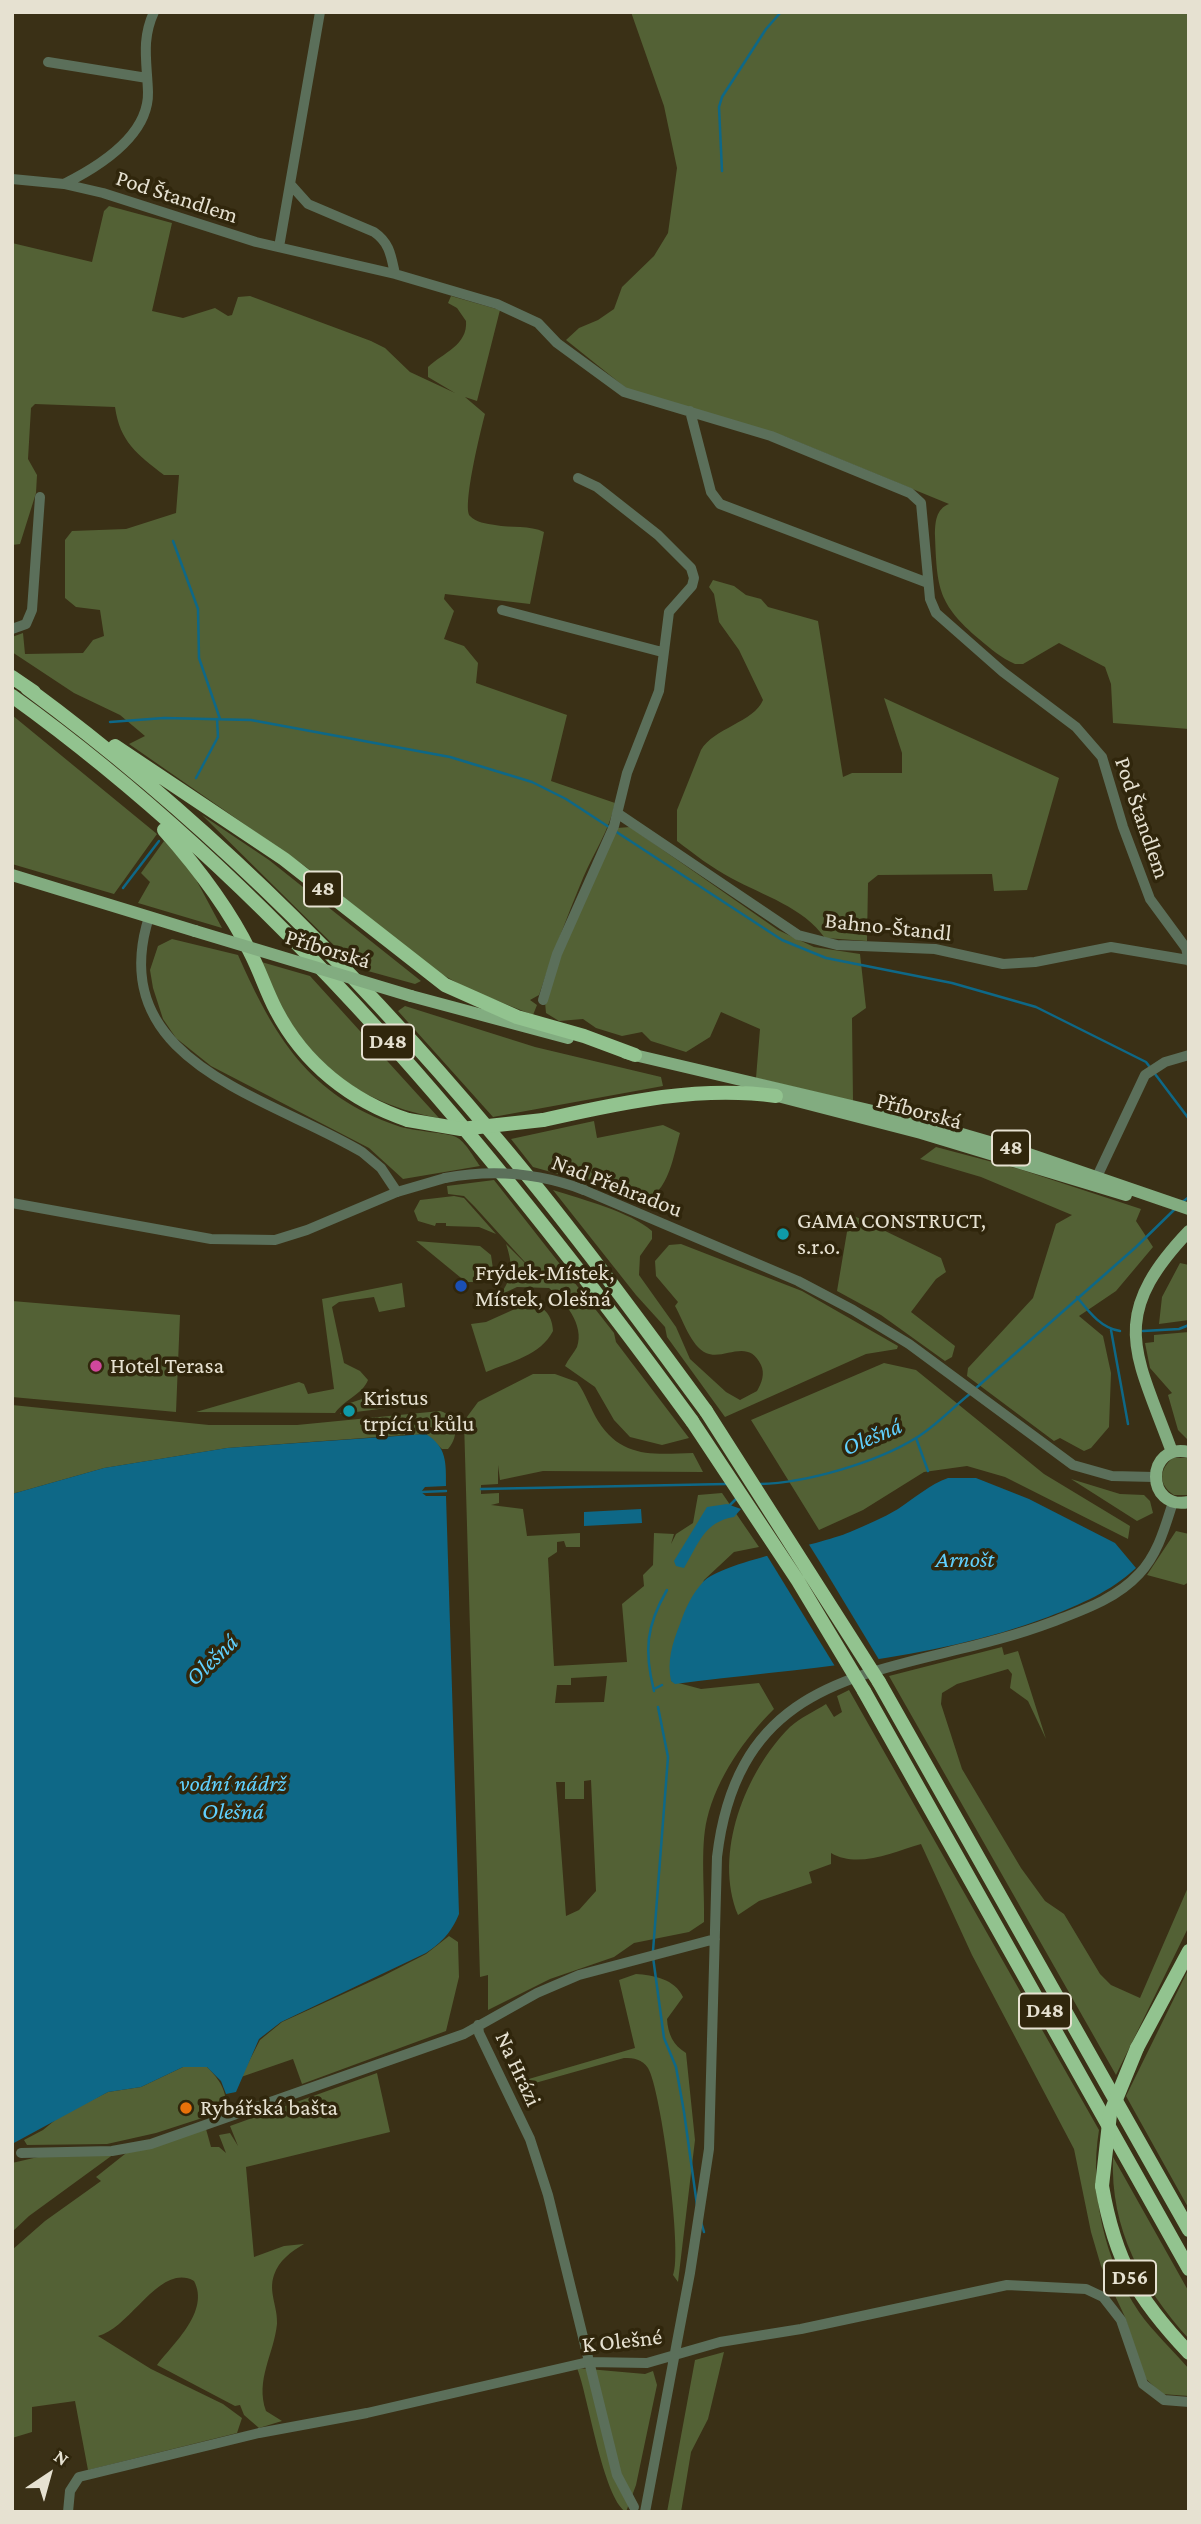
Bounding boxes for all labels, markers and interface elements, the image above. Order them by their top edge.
street label: Pod Štandlem [112,164,242,230]
street label: Pod Štandlem [1108,754,1176,882]
road number: 48 [304,872,342,906]
street label: Bahno-Štandl [823,907,953,947]
street label: Příborská [282,923,374,975]
road number: D48 [362,1024,414,1060]
street label: Příborská [873,1086,965,1136]
road number: 48 [992,1130,1030,1166]
street label: Nad Přehradou [548,1148,686,1224]
place label: GAMA CONSTRUCT, s.r.o. [797,1207,986,1261]
marker: GAMA CONSTRUCT, s.r.o. [775,1226,791,1242]
place label: Frýdek-Místek, Místek, Olešná [475,1259,614,1313]
marker: Frýdek-Místek, Místek, Olešná [453,1278,469,1294]
place label: Hotel Terasa [110,1352,224,1380]
marker: Hotel Terasa [88,1358,104,1374]
place label: Kristus trpící u kůlu [363,1384,475,1438]
marker: Kristus trpící u kůlu [341,1403,357,1419]
water label: Olešná [838,1412,906,1462]
water label: Arnošt [936,1546,994,1574]
water label: Olešná [180,1628,244,1692]
water label: vodní nádrž Olešná [180,1770,286,1826]
road number: D48 [1019,1994,1071,2028]
street label: Na Hrázi [489,2027,547,2111]
place label: Rybářská bašta [200,2094,338,2122]
marker: Rybářská bašta [178,2100,194,2116]
road number: D56 [1104,2260,1156,2296]
street label: K Olešné [580,2323,664,2359]
north arrow [14,2440,84,2510]
text: N [50,2445,73,2470]

